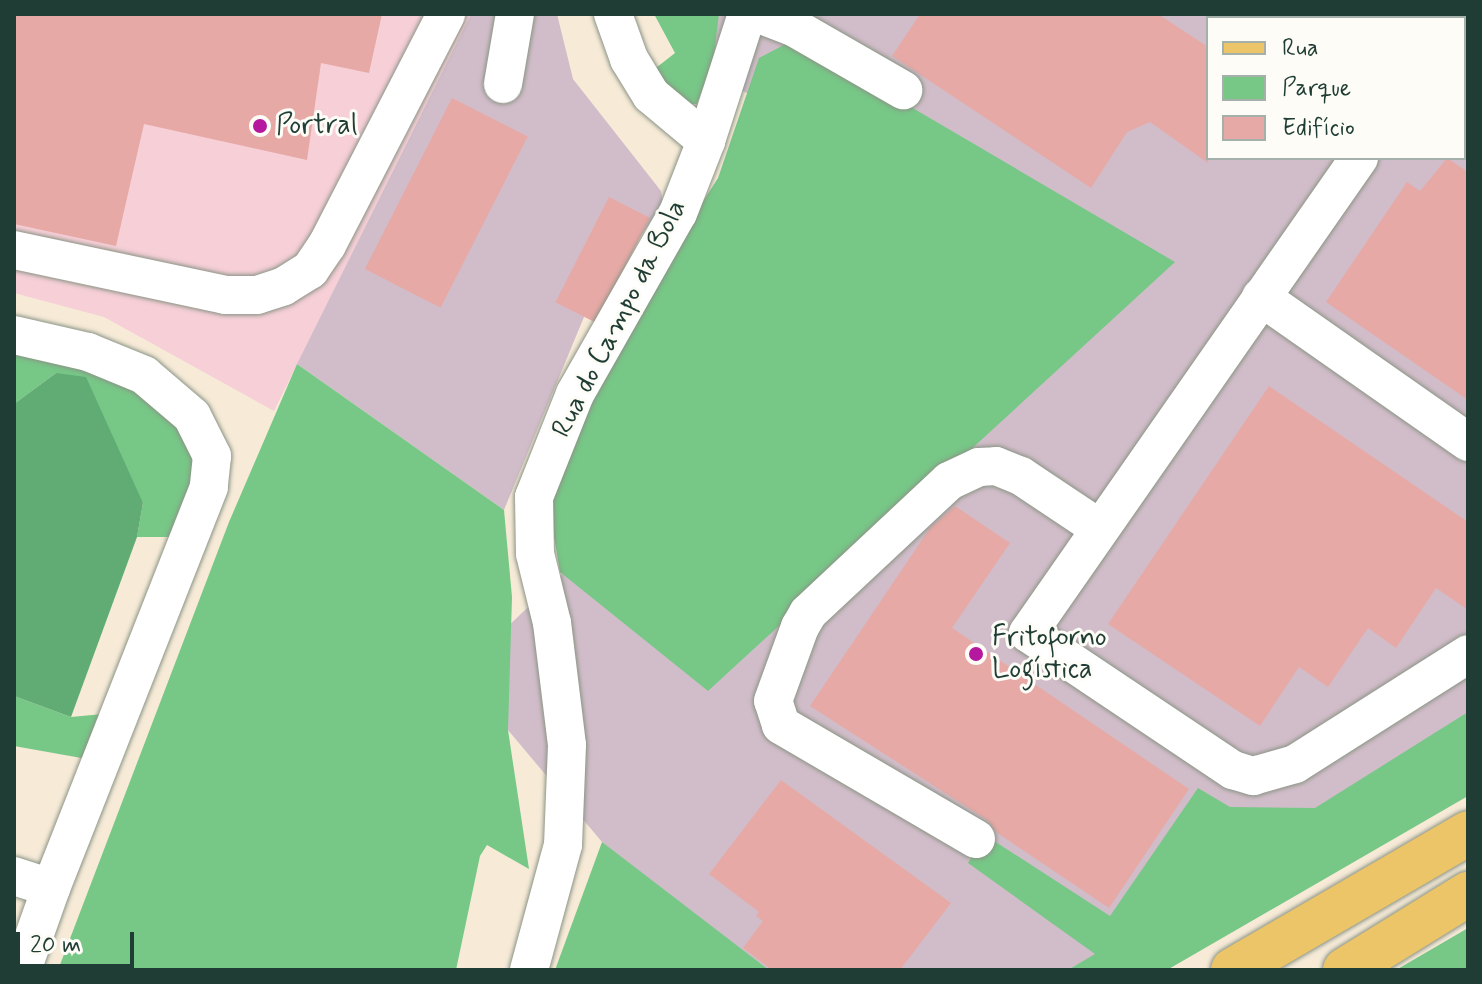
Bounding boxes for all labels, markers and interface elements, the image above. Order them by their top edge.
legend [1206,16,1466,160]
text: Rua [1282,33,1319,64]
text: Parque [1282,73,1351,104]
place label: Portral [276,109,358,143]
text: Edifício [1282,113,1355,144]
marker: Portral [251,117,269,135]
street label: Rua do Campo da Bola [547,197,693,441]
place label: Fritoforno Logística [992,621,1107,687]
marker: Fritoforno Logística [967,645,985,663]
scale bar [20,916,138,966]
text: 20 m [30,930,81,961]

